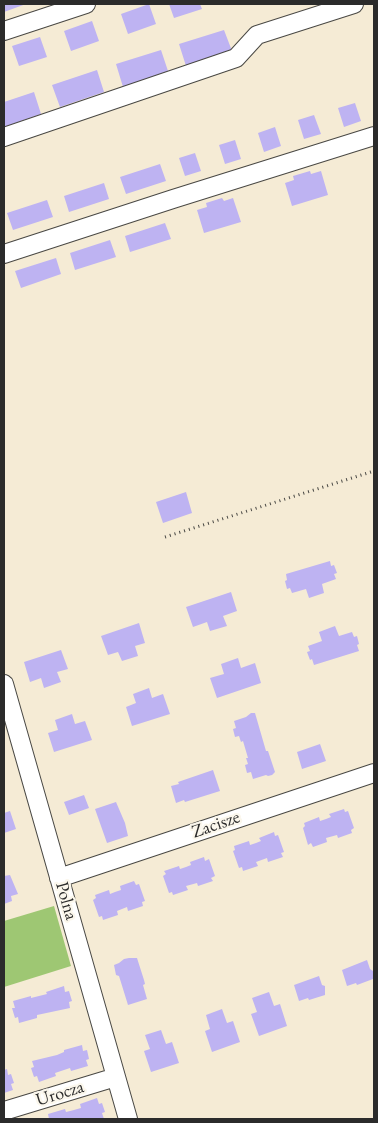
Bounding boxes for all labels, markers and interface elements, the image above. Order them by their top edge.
street label: Zacisze [189,807,243,843]
street label: Polna [50,879,82,923]
street label: Urocza [33,1077,87,1111]

